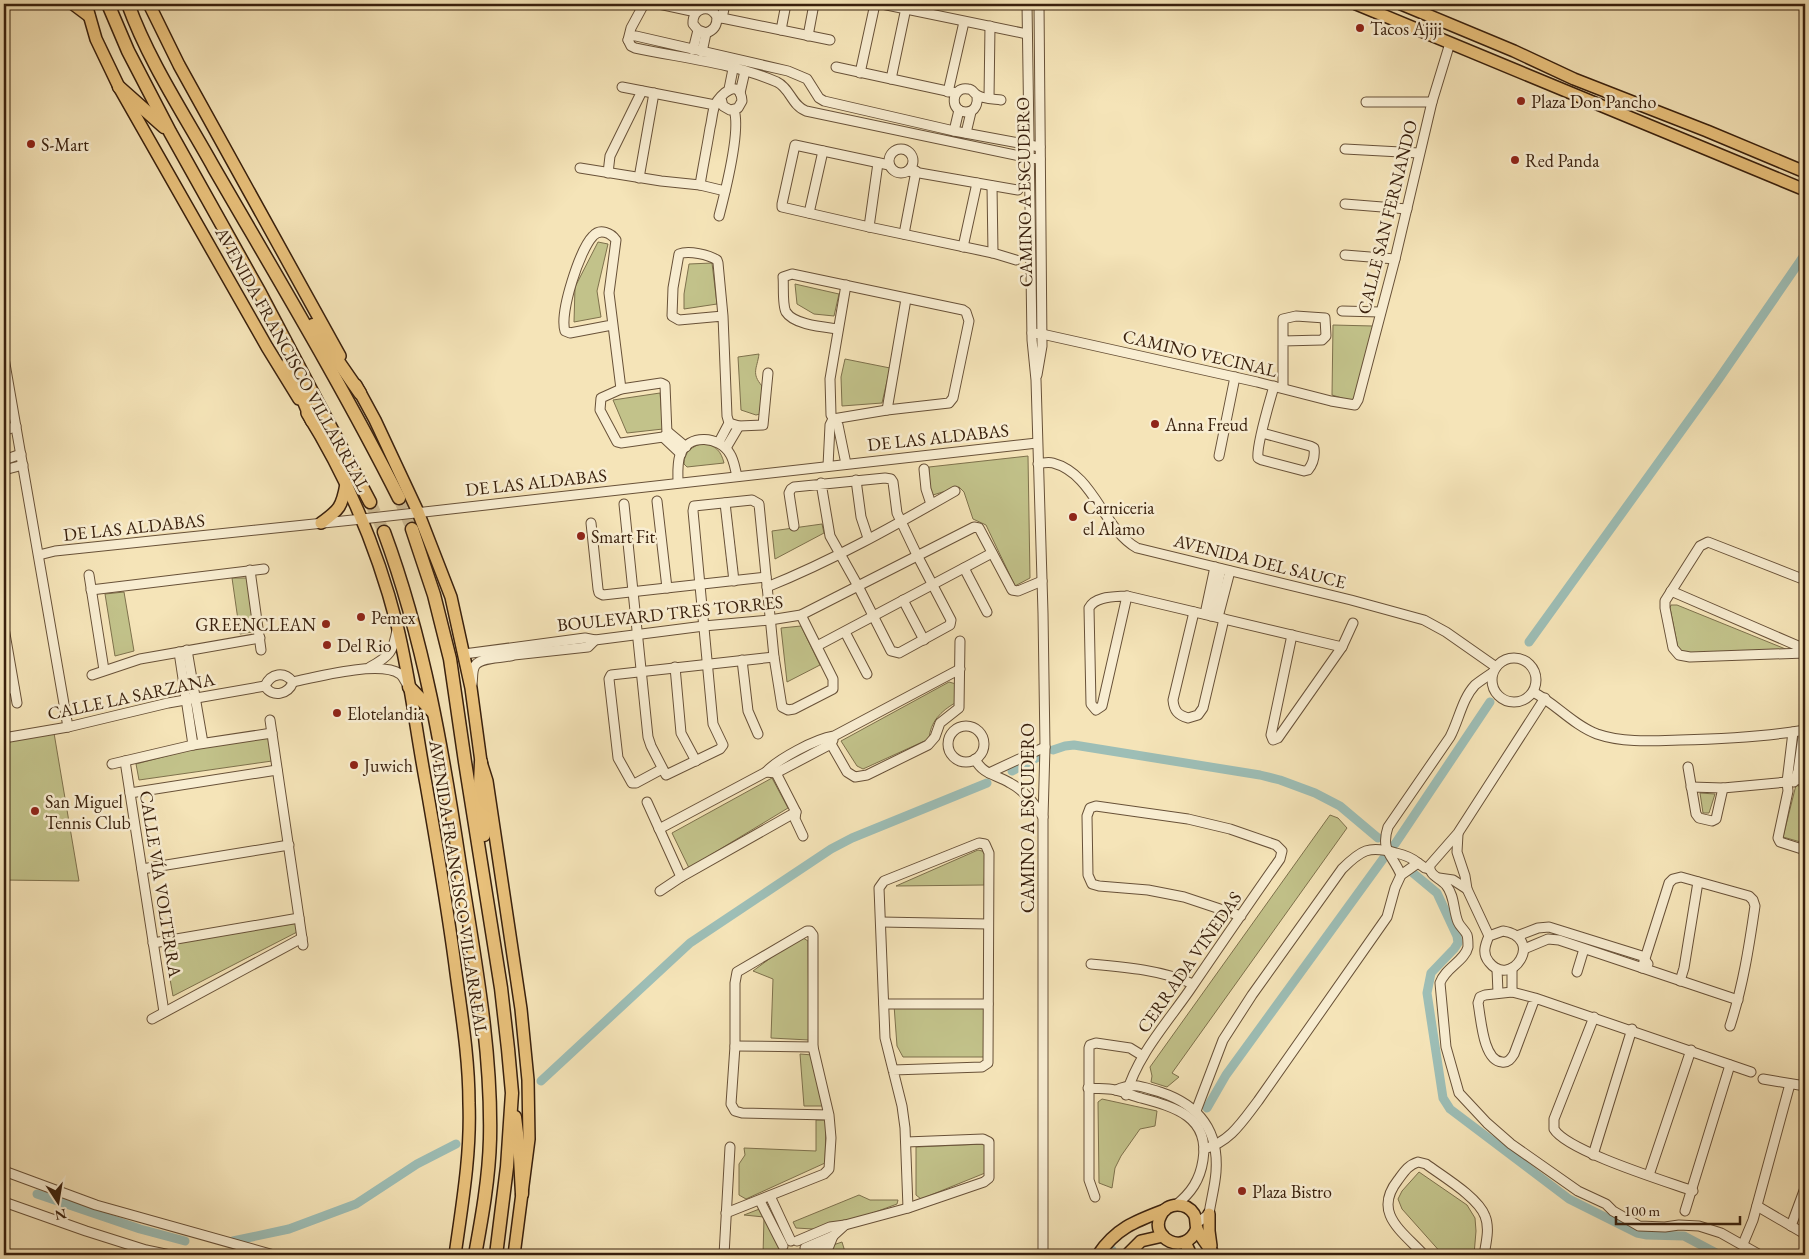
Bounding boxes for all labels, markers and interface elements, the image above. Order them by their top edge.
place label: Tacos Ajiji [1370,17,1443,40]
marker: Tacos Ajiji [1354,22,1366,34]
place label: Plaza Don Pancho [1531,90,1657,113]
marker: Plaza Don Pancho [1515,95,1527,107]
street label: CAMINO A ESCUDERO [1011,97,1037,287]
street label: CALLE SAN FERNANDO [1352,118,1422,316]
place label: S-Mart [41,133,89,156]
marker: S-Mart [25,138,37,150]
place label: Red Panda [1525,149,1600,172]
marker: Red Panda [1509,154,1521,166]
street label: AVENIDA FRANCISCO VILLARREAL [210,222,376,496]
street label: CAMINO VECINAL [1121,324,1280,382]
place label: Anna Freud [1164,413,1249,436]
street label: DE LAS ALDABAS [866,418,1010,456]
marker: Anna Freud [1149,418,1161,430]
street label: DE LAS ALDABAS [464,463,608,501]
place label: Carniceria el Alamo [1083,496,1155,540]
street label: DE LAS ALDABAS [62,508,206,546]
marker: Carniceria el Alamo [1067,511,1079,523]
place label: Smart Fit [591,525,655,548]
street label: AVENIDA DEL SAUCE [1171,528,1348,594]
marker: Smart Fit [575,530,587,542]
street label: BOULEVARD TRES TORRES [556,590,784,636]
place label: Pemex [371,606,416,629]
marker: Pemex [355,611,367,623]
place label: GREENCLEAN [195,613,317,636]
marker: GREENCLEAN [320,618,332,630]
place label: Del Rio [337,634,392,657]
marker: Del Rio [321,639,333,651]
street label: CALLE LA SARZANA [45,667,217,725]
place label: Elotelandia [347,702,426,725]
marker: Elotelandia [331,707,343,719]
street label: CAMINO A ESCUDERO [1016,723,1039,913]
street label: AVENIDA FRANCISCO VILLARREAL [424,738,494,1038]
place label: Juwich [362,754,413,777]
marker: Juwich [348,759,360,771]
street label: CALLE VÍA VOLTERRA [135,789,187,980]
place label: San Miguel Tennis Club [45,790,131,834]
marker: San Miguel Tennis Club [29,805,41,817]
street label: CERRADA VIÑEDAS [1132,887,1246,1037]
north arrow [32,1176,82,1226]
place label: Plaza Bistro [1252,1180,1332,1203]
marker: Plaza Bistro [1236,1185,1248,1197]
scale bar [1616,1194,1740,1226]
text: 100 m [1624,1201,1661,1220]
text: N [53,1205,68,1225]

